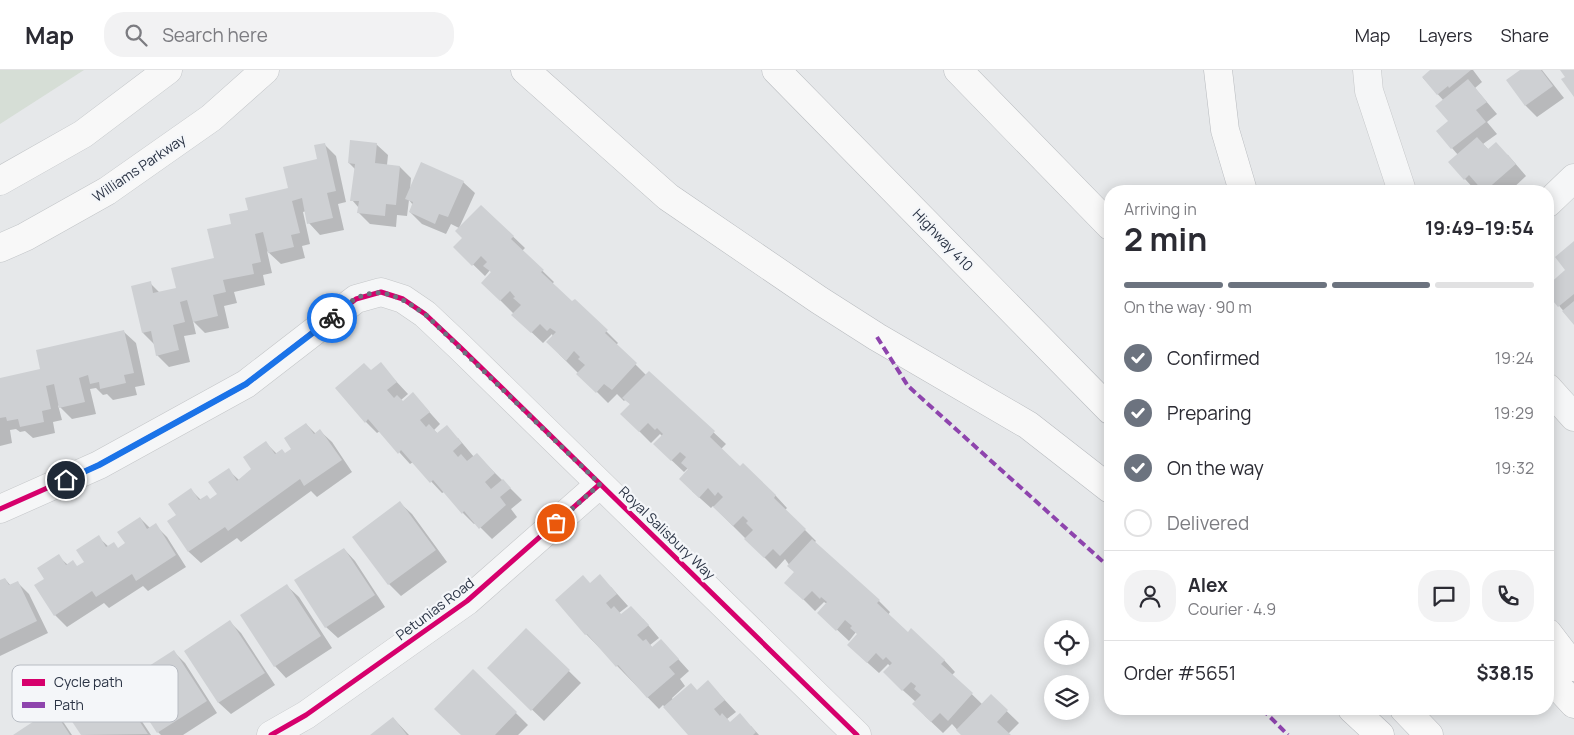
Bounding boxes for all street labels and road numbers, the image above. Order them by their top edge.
street label: Williams Parkway [88,129,190,206]
street label: Highway 410 [909,204,978,275]
street label: Royal Salisbury Way [615,482,720,584]
street label: Petunias Road [392,573,478,644]

